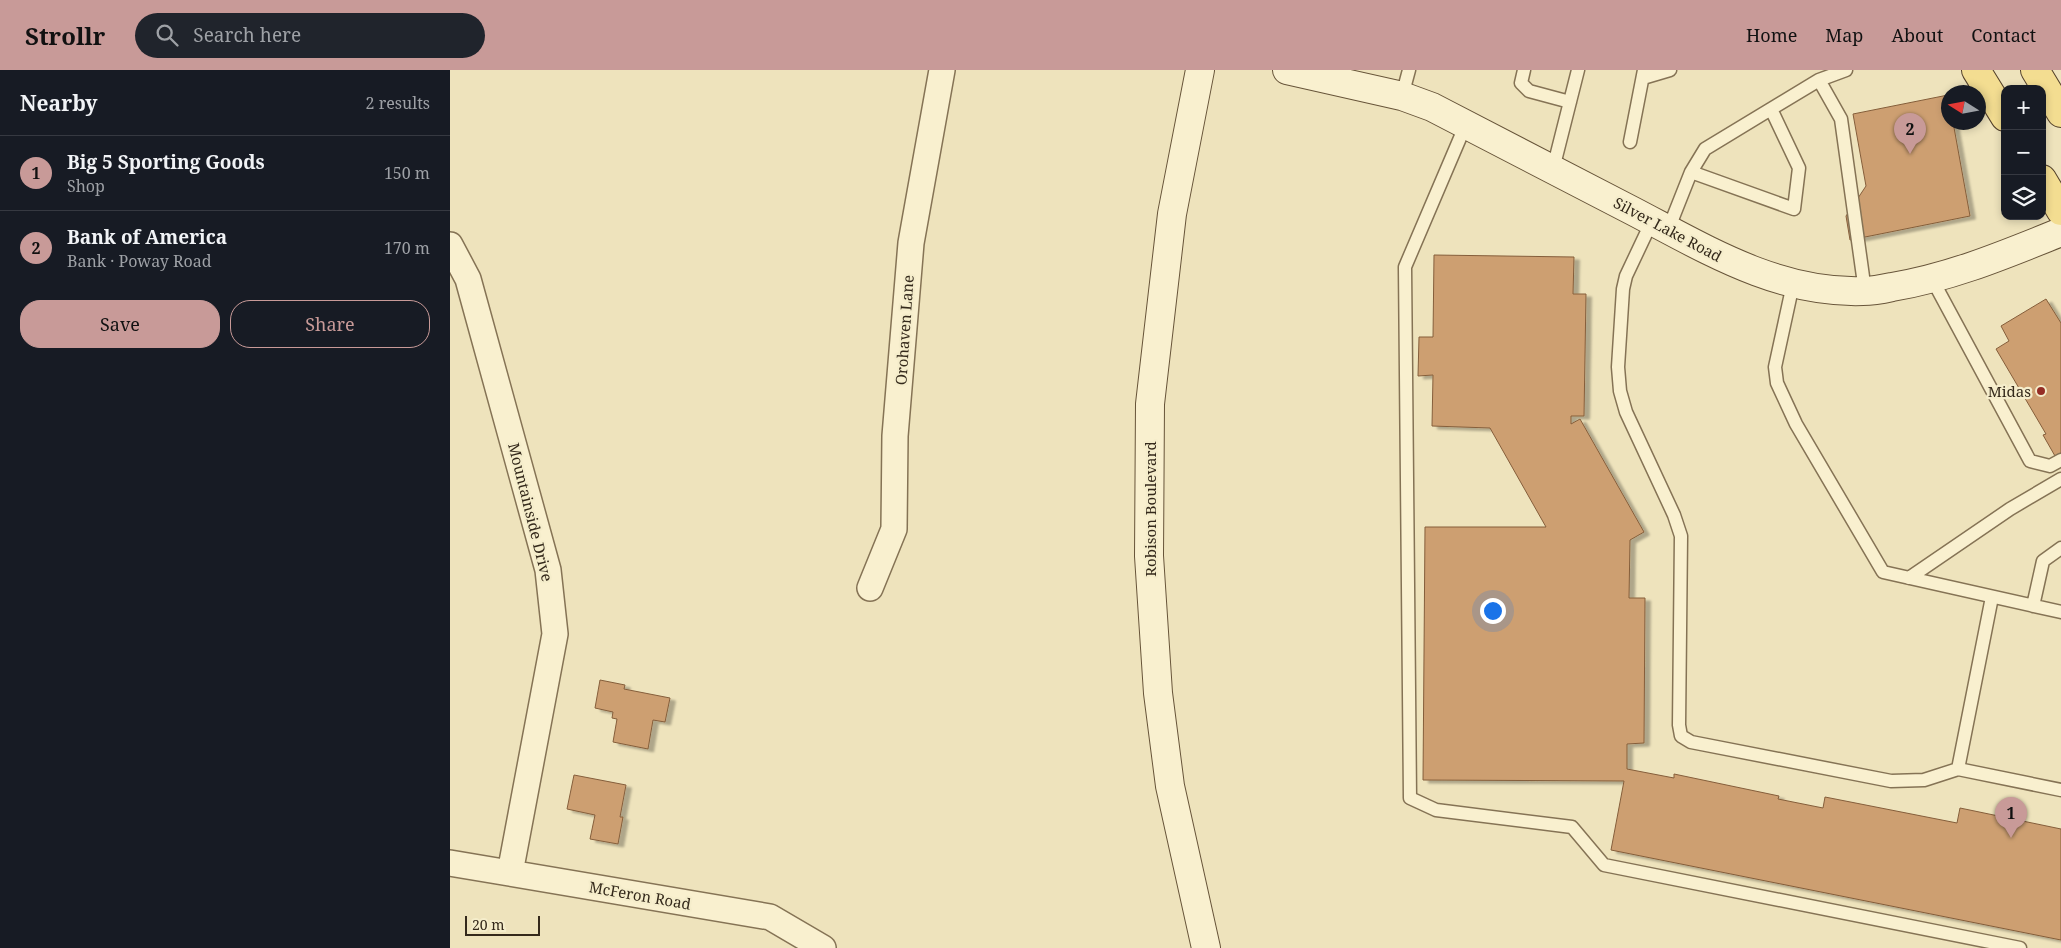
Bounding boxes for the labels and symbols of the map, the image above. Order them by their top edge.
north arrow [1941,85,1986,130]
pin: 2 [1894,113,1926,154]
street label: Silver Lake Road [1610,192,1726,266]
street label: Orohaven Lane [890,274,918,386]
place label: Midas [1988,381,2031,401]
marker: Midas [2035,385,2047,397]
street label: Mountainside Drive [504,441,558,583]
street label: Robison Boulevard [1140,441,1160,577]
your location [1480,598,1506,624]
pin: 1 [1995,797,2027,838]
street label: McFeron Road [587,876,693,914]
scale bar [465,913,540,936]

